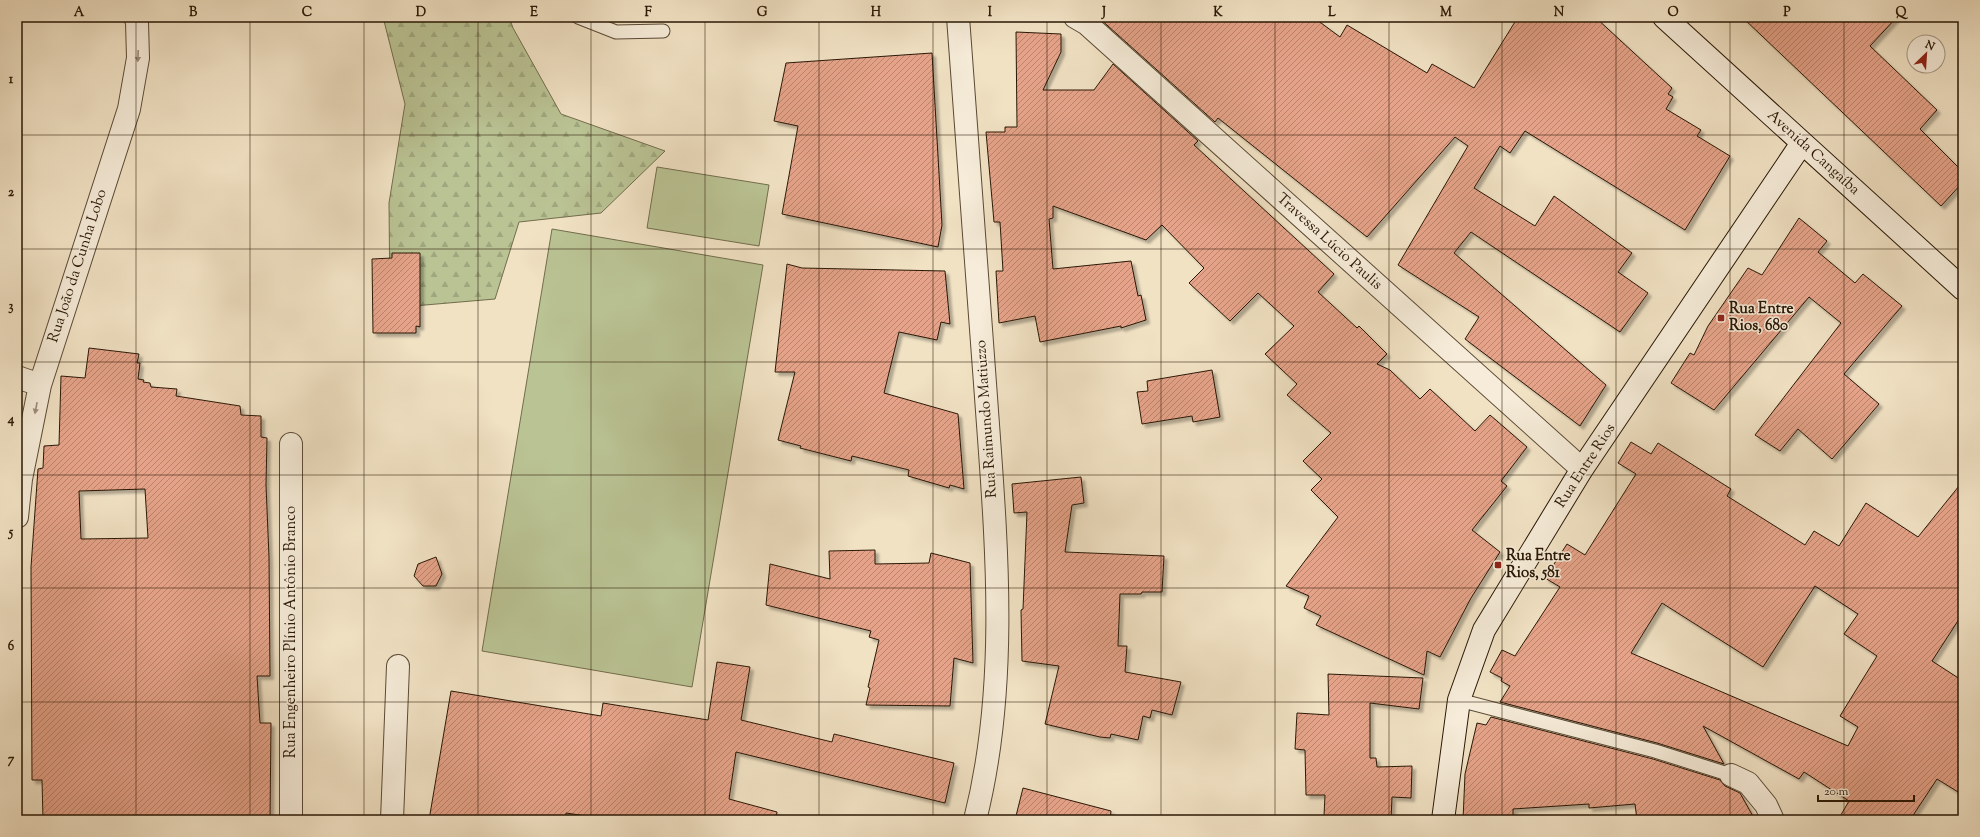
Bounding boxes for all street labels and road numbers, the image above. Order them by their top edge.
street label: Avenida Cangaíba [1762,106,1864,200]
street label: Rua João da Cunha Lobo [43,187,113,345]
street label: Travessa Lúcio Paulis [1271,189,1387,295]
street label: Rua Raimundo Matiuzzo [971,339,1003,499]
street label: Rua Entre Rios [1551,420,1621,512]
street label: Rua Engenheiro Plínio Antônio Branco [281,506,302,758]

